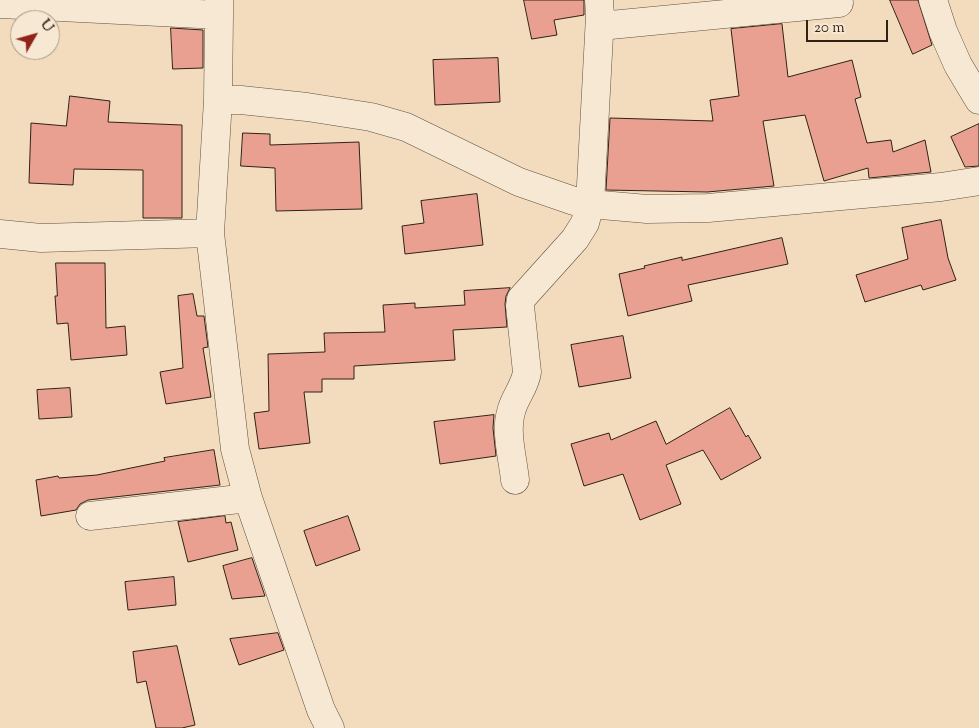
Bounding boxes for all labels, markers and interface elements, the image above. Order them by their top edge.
north arrow [10,10,60,60]
scale bar [809,10,892,42]
text: U [35,16,57,37]
text: 20 m [814,18,845,39]

